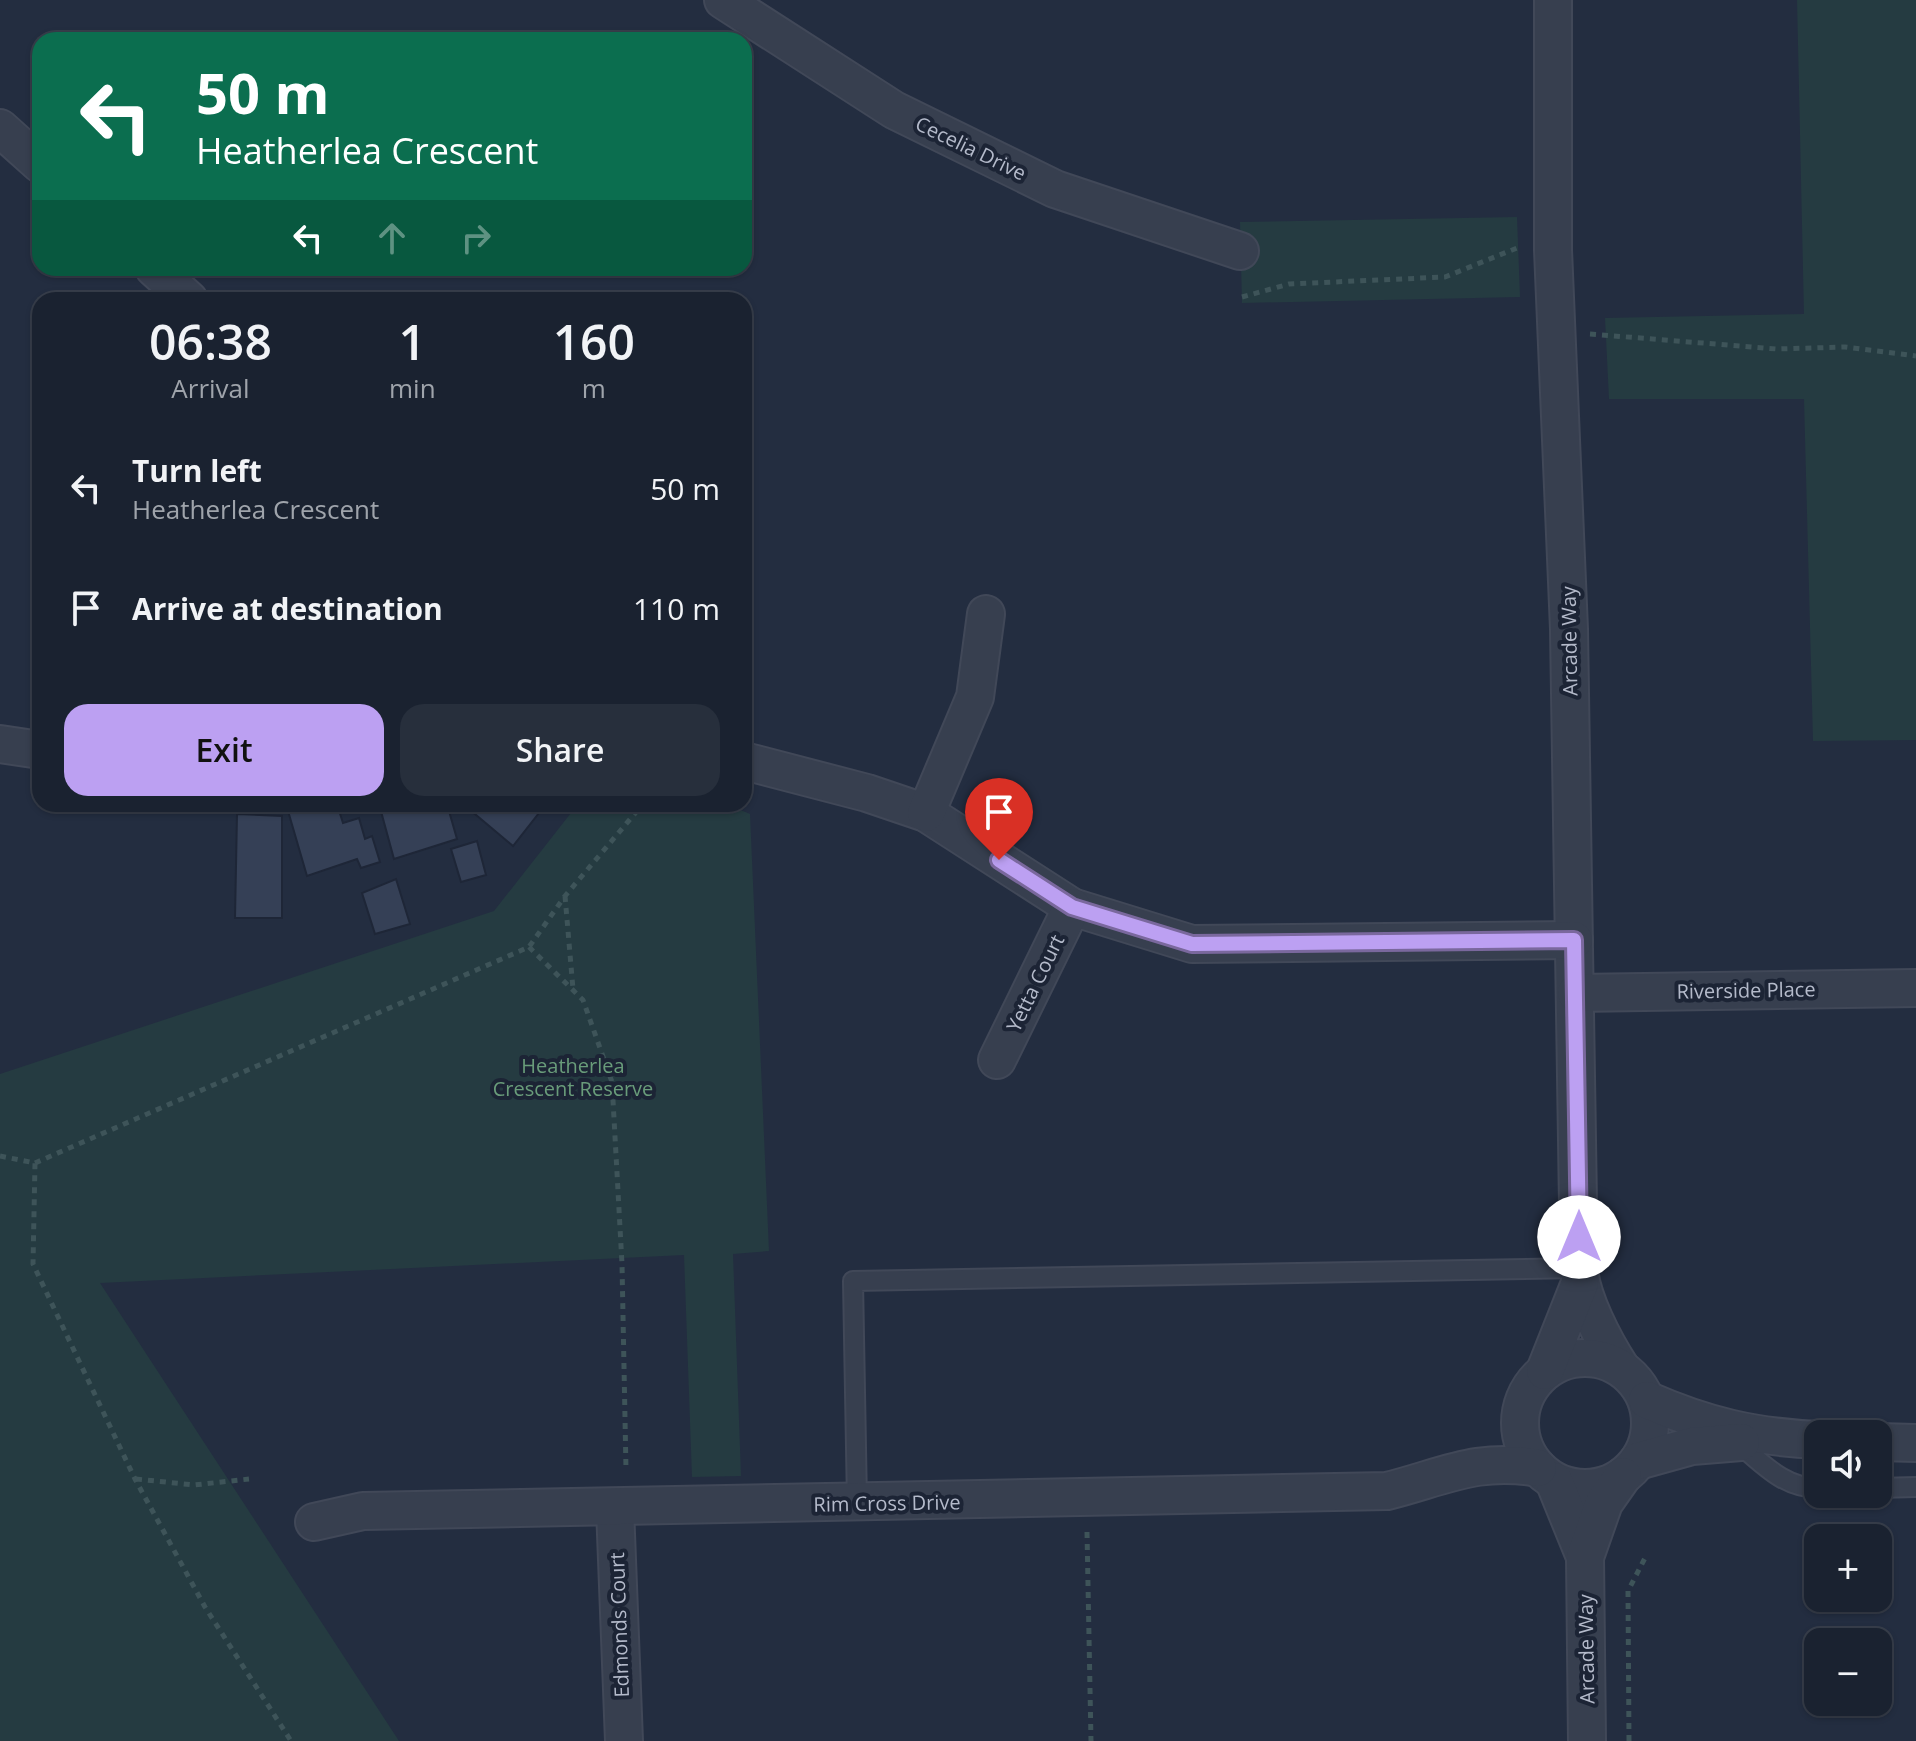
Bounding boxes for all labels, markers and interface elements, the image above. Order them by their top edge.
text: 50 m [196,54,330,130]
icon: left [64,64,168,168]
street label: Cecelia Drive [911,110,1031,186]
text: Heatherlea Crescent [196,126,538,175]
icon: left [286,216,330,260]
icon: ahead [370,216,414,260]
icon: right [454,216,498,260]
text: 06:38 [149,309,272,374]
text: 1 [399,309,426,374]
text: 160 [553,309,635,374]
text: Arrival [171,370,250,406]
text: min [389,370,436,406]
text: m [582,370,606,406]
text: Turn left [132,450,262,491]
icon: left [64,466,108,510]
text: 50 m [650,468,720,509]
text: Heatherlea Crescent [132,491,379,527]
street label: Arcade Way [1555,585,1583,696]
icon: arrive [64,586,108,630]
text: Arrive at destination [132,588,443,629]
text: 110 m [633,588,720,629]
button: Exit [64,704,384,796]
button: Share [400,704,720,796]
pin [965,778,1033,860]
icon: arrive [977,790,1021,834]
street label: Yetta Court [1000,930,1070,1036]
street label: Riverside Place [1676,975,1816,1005]
park label: Heatherlea Crescent Reserve [493,1052,653,1102]
position arrow [1537,1195,1621,1279]
map controls [1804,1420,1892,1716]
button: sound [1804,1420,1892,1508]
street label: Rim Cross Drive [813,1488,961,1518]
button: + [1804,1524,1892,1612]
street label: Edmonds Court [603,1552,635,1698]
street label: Arcade Way [1572,1593,1600,1704]
button: − [1804,1628,1892,1716]

